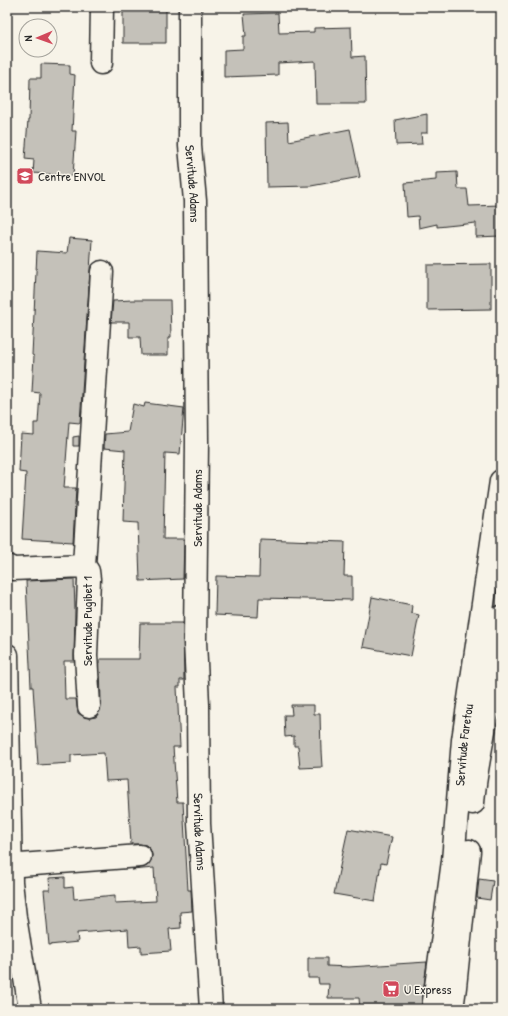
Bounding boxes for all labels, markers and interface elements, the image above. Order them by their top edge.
north arrow [18,18,58,58]
text: N [21,35,35,42]
street label: Servitude Adams [181,144,204,223]
school or university icon: Centre ENVOL [15,166,35,186]
place label: Centre ENVOL [38,167,106,185]
street label: Servitude Adams [188,469,206,547]
street label: Servitude Pugibet 1 [78,576,96,666]
street label: Servitude Faretou [450,703,477,787]
street label: Servitude Adams [190,793,211,871]
supermarket icon: U Express [381,979,401,999]
place label: U Express [404,980,451,998]

